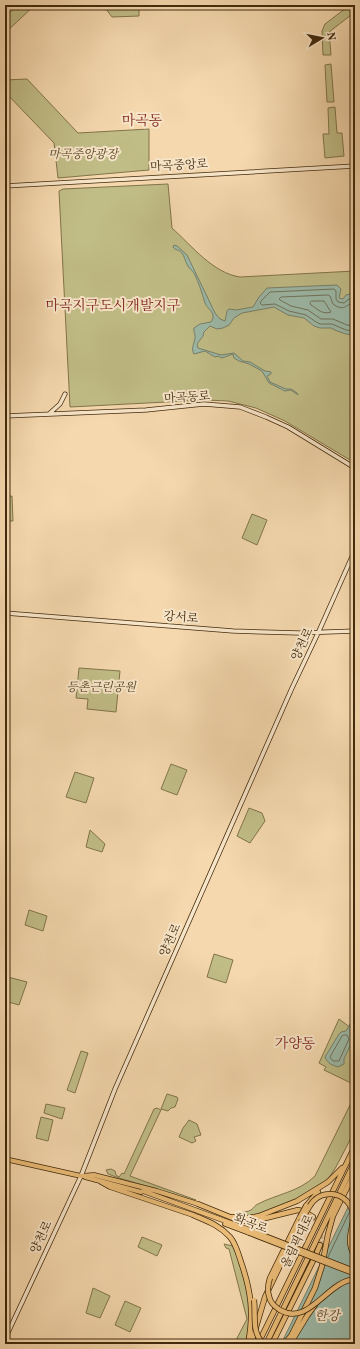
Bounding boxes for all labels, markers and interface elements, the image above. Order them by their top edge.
north arrow [302,18,342,58]
text: N [322,31,338,42]
district label: 마곡동 [122,112,163,131]
park label: 마곡중앙광장 [48,147,120,163]
street label: 마곡중앙로 [150,156,209,176]
district label: 마곡지구도시개발지구 [45,297,181,316]
street label: 마곡동로 [163,388,211,408]
street label: 강서로 [163,609,199,627]
street label: 양천로 [288,625,318,664]
park label: 등촌근린공원 [66,680,137,696]
street label: 양천로 [157,921,185,960]
district label: 가양동 [275,1035,316,1054]
street label: 화곡로 [232,1210,270,1238]
street label: 올림픽대로 [278,1212,318,1271]
street label: 양천로 [27,1218,57,1257]
water label: 한강 [314,1308,342,1326]

